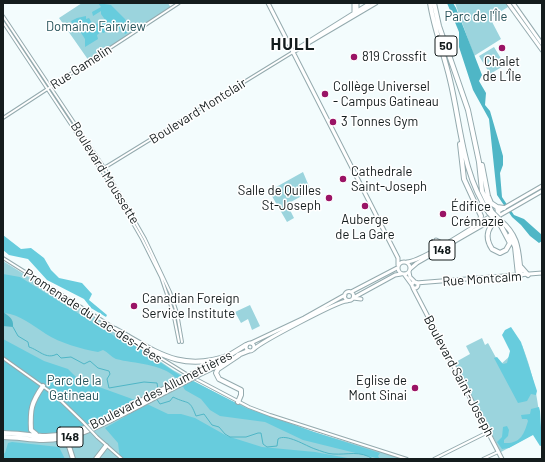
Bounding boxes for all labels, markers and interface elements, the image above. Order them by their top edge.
park label: Parc de l'Île [445,9,507,25]
park label: Domaine Fairview [46,19,146,35]
district label: HULL [271,34,315,54]
road number: 50 [435,36,457,56]
street label: Rue Gamelin [47,41,115,93]
marker: Chalet de L’Île [497,43,507,53]
place label: 819 Crossfit [362,49,427,65]
marker: 819 Crossfit [349,52,359,62]
place label: Chalet de L’Île [483,54,521,85]
street label: Boulevard Montclair [147,75,249,147]
place label: Collège Universel - Campus Gatineau [333,79,439,110]
marker: Collège Universel - Campus Gatineau [320,89,330,99]
place label: 3 Tonnes Gym [341,114,418,130]
marker: 3 Tonnes Gym [328,117,338,127]
street label: Boulevard Moussette [67,119,143,227]
place label: Cathedrale Saint-Joseph [351,164,427,195]
marker: Cathedrale Saint-Joseph [338,174,348,184]
place label: Salle de Quilles St-Joseph [238,183,321,214]
marker: Salle de Quilles St-Joseph [324,193,334,203]
place label: Édifice Crémazie [451,199,504,230]
marker: Auberge de La Gare [360,201,370,211]
marker: Édifice Crémazie [438,209,448,219]
place label: Auberge de La Gare [335,212,395,243]
road number: 148 [429,240,455,260]
street label: Promenade du Lac-des-Fées [21,265,165,367]
street label: Rue Montcalm [442,268,522,290]
place label: Canadian Foreign Service Institute [142,291,240,322]
marker: Canadian Foreign Service Institute [129,301,139,311]
street label: Boulevard Saint-Joseph [420,313,498,439]
street label: Boulevard des Allumettières [87,347,235,433]
park label: Parc de la Gatineau [47,373,101,404]
place label: Eglise de Mont Sinai [348,373,407,404]
marker: Eglise de Mont Sinai [410,383,420,393]
road number: 148 [57,427,83,447]

